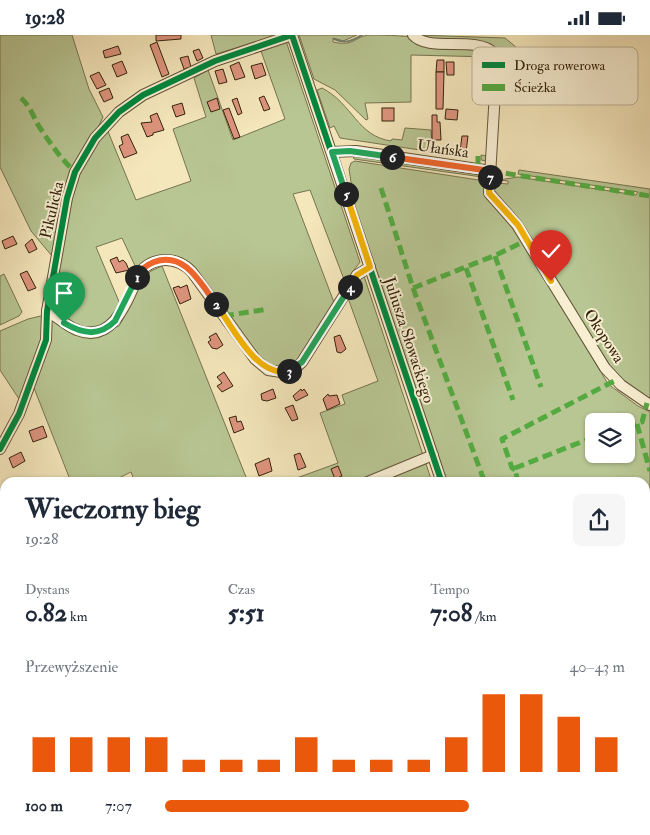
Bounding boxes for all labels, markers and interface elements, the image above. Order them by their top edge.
text: 19:28 [25,6,65,30]
legend [472,47,638,105]
text: Droga rowerowa [514,57,606,74]
text: Ścieżka [514,79,556,96]
street label: Ułańska [416,135,471,163]
pin: 6 [380,145,404,169]
text: 6 [389,149,396,166]
pin: 7 [478,165,502,189]
text: 7 [487,169,494,186]
street label: Pikulicka [36,179,68,241]
pin: 5 [334,181,358,207]
text: 5 [343,186,350,203]
pin [530,230,572,281]
icon: check [537,237,565,265]
pin: 1 [124,265,150,289]
text: 1 [135,269,140,286]
pin [43,272,85,323]
street label: Juliusza Słowackiego [378,273,439,406]
pin: 4 [338,275,362,299]
icon: arrive [50,279,78,307]
text: 4 [347,279,354,296]
pin: 2 [204,291,228,317]
text: 2 [213,296,220,313]
street label: Okopowa [578,305,629,368]
pin: 3 [276,359,302,383]
text: 3 [287,363,292,380]
map controls [585,413,635,463]
button: layers [585,413,635,463]
text: Wieczorny bieg [25,492,200,527]
button: share [573,494,625,546]
text: 19:28 [25,529,58,549]
text: Dystans [25,581,70,598]
text: Czas [228,581,255,598]
text: Tempo [430,581,469,598]
text: 0.82 [25,598,67,629]
text: 5:51 [228,598,265,629]
text: 7:08 [430,598,473,629]
text: km [67,608,88,625]
text: /km [473,608,497,625]
text: Przewyższenie [25,657,118,677]
text: 40–43 m [570,657,625,677]
text: 100 m [25,796,63,816]
text: 7:07 [105,796,132,816]

